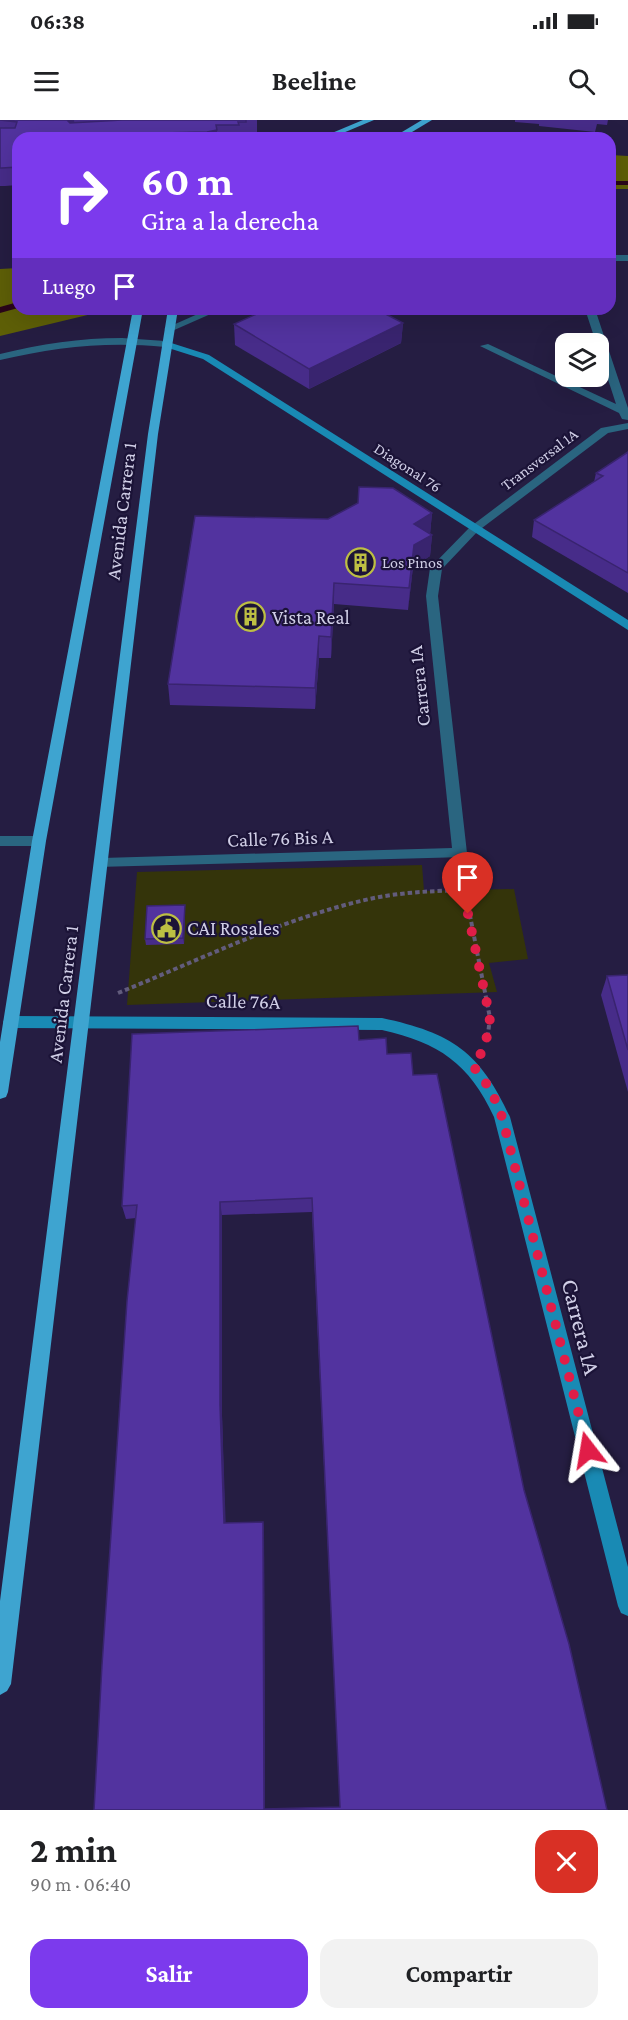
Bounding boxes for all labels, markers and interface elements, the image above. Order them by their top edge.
text: 06:38 [30,9,85,34]
icon: menu [30,65,63,98]
icon: search [565,65,598,98]
text: Beeline [272,66,356,96]
icon: right [42,156,120,234]
text: 60 m [141,157,233,204]
text: Gira a la derecha [141,206,319,236]
icon: arrive [108,270,141,303]
text: Luego [42,274,96,299]
map controls [555,333,609,387]
button: layers [555,333,609,387]
street label: Transversal 1A [498,425,582,494]
street label: Diagonal 76 [371,439,444,496]
street label: Avenida Carrera 1 [102,441,140,581]
building icon: Los Pinos [345,546,377,578]
place label: Los Pinos [382,554,442,571]
building icon: Vista Real [235,601,267,633]
place label: Vista Real [272,606,350,628]
street label: Carrera 1A [404,644,434,728]
street label: Calle 76 Bis A [227,825,334,851]
pin [442,852,493,914]
icon: arrive [451,861,484,894]
public building icon: CAI Rosales [150,912,182,944]
place label: CAI Rosales [187,917,280,939]
street label: Avenida Carrera 1 [44,924,82,1064]
street label: Calle 76A [206,989,281,1013]
street label: Carrera 1A [557,1276,606,1378]
position arrow [556,1418,620,1482]
text: 2 min [30,1830,117,1870]
button: close [535,1830,598,1893]
text: 90 m · 06:40 [30,1873,131,1895]
button: Salir [30,1939,308,2008]
button: Compartir [320,1939,598,2008]

